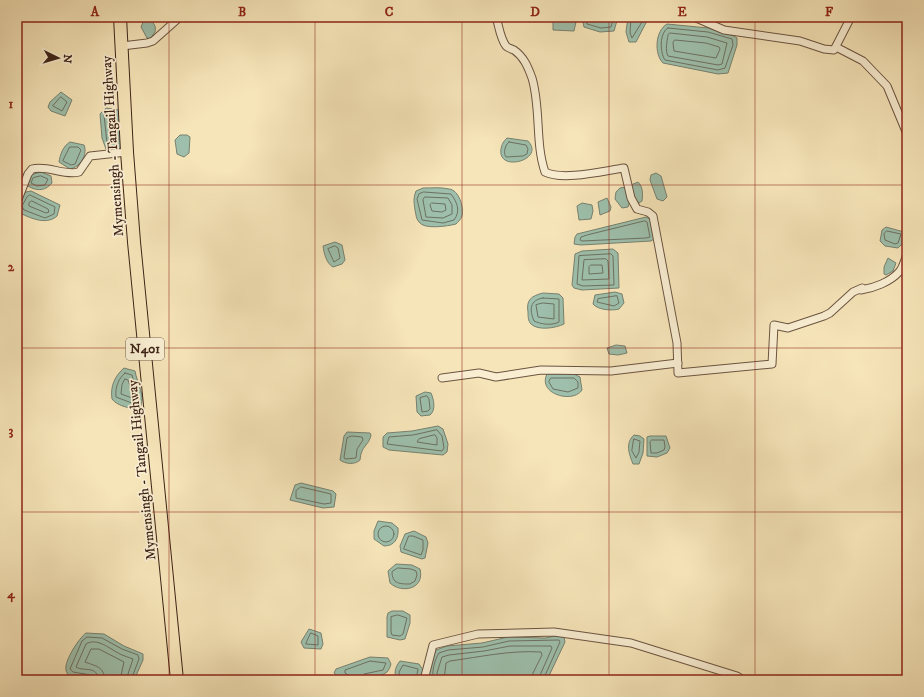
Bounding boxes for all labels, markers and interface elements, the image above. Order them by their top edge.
text: A [90,4,100,20]
text: B [238,4,246,20]
text: C [385,4,394,20]
text: D [530,4,540,20]
text: E [677,4,687,20]
text: F [825,4,834,20]
north arrow [38,38,78,78]
text: N [60,54,74,64]
street label: Mymensingh - Tangail Highway [98,55,128,237]
text: 1 [9,96,14,112]
text: 2 [8,259,15,275]
road number: N401 [126,338,164,360]
street label: Mymensingh - Tangail Highway [124,379,160,561]
text: 3 [9,423,14,439]
text: 4 [6,586,15,603]

